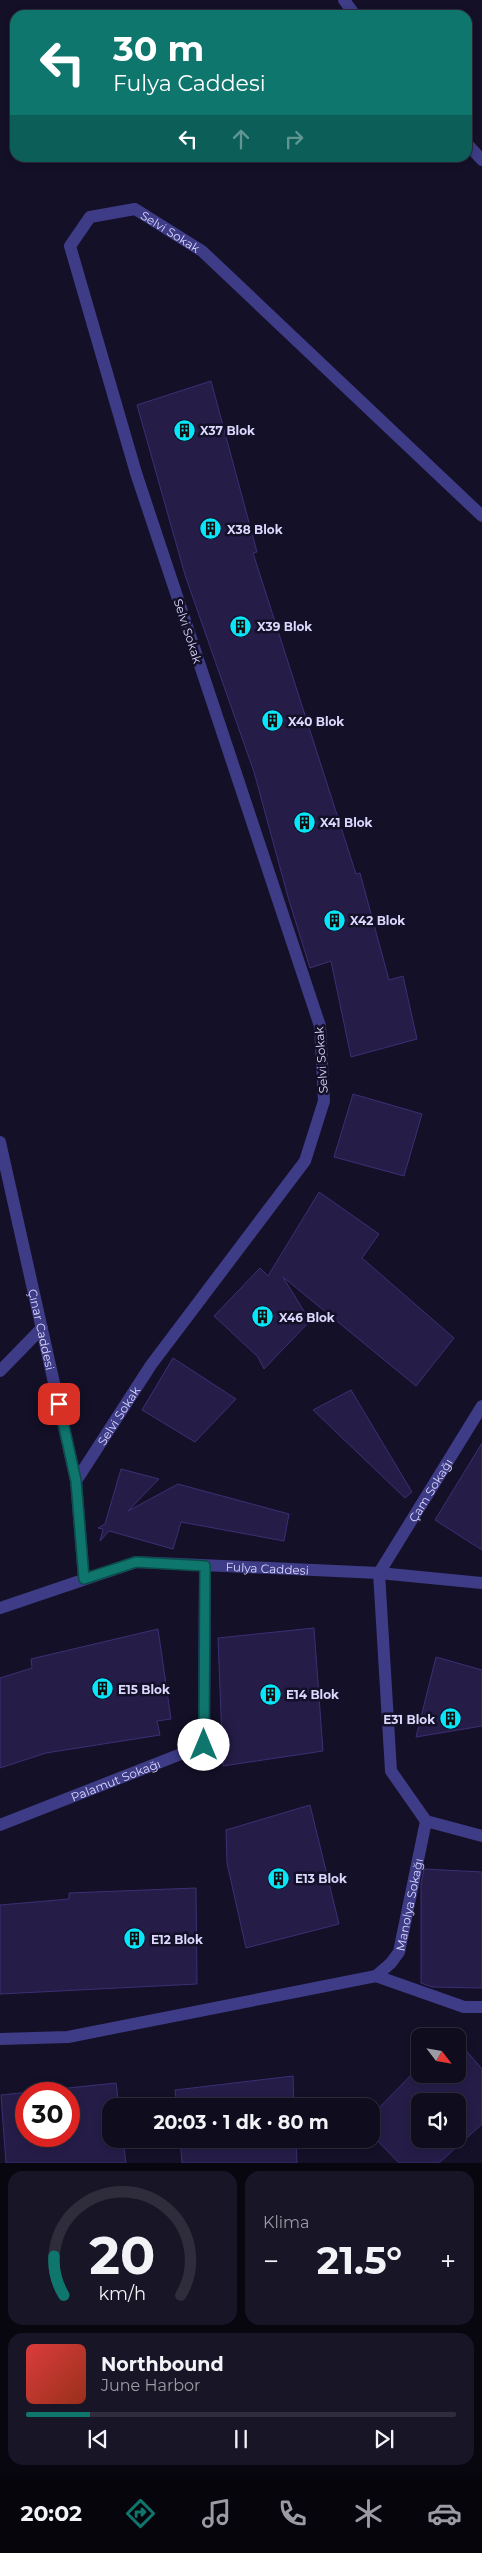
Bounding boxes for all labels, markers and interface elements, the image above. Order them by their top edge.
text: 30 m [113,27,204,70]
icon: left [30,30,95,95]
text: Fulya Caddesi [113,70,266,97]
icon: left [174,125,202,153]
icon: ahead [227,125,255,153]
icon: right [280,125,308,153]
street label: Selvi Sokak [138,207,204,256]
building icon: X37 Blok [172,418,196,442]
place label: X37 Blok [200,423,255,438]
building icon: X38 Blok [199,517,223,541]
place label: X38 Blok [227,522,283,537]
street label: Selvi Sokak [171,597,206,666]
building icon: X39 Blok [229,614,253,638]
place label: X39 Blok [257,619,312,634]
building icon: X40 Blok [260,709,284,733]
place label: X40 Blok [288,714,344,729]
building icon: X41 Blok [292,810,316,834]
place label: X41 Blok [320,815,373,830]
building icon: X42 Blok [322,908,346,932]
place label: X42 Blok [350,913,405,928]
street label: Selvi Sokak [311,1025,331,1094]
street label: Çınar Caddesi [26,1287,58,1372]
building icon: X46 Blok [251,1305,275,1329]
place label: X46 Blok [279,1310,335,1325]
pin [38,1383,80,1425]
street label: Selvi Sokak [94,1383,143,1448]
icon: arrive [45,1390,73,1418]
street label: Çam Sokağı [405,1456,455,1525]
street label: Fulya Caddesi [225,1559,309,1577]
building icon: E15 Blok [90,1677,114,1701]
place label: E15 Blok [118,1682,170,1697]
building icon: E14 Blok [258,1682,282,1706]
place label: E14 Blok [286,1687,339,1702]
building icon: E31 Blok [439,1707,463,1731]
place label: E31 Blok [383,1712,435,1727]
position arrow [177,1718,229,1770]
street label: Palamut Sokağı [68,1755,163,1804]
street label: Manolya Sokağı [392,1857,426,1952]
building icon: E13 Blok [267,1866,291,1890]
place label: E13 Blok [295,1871,347,1886]
building icon: E12 Blok [123,1927,147,1951]
place label: E12 Blok [151,1932,203,1947]
north arrow [411,2028,466,2082]
map controls [411,2028,466,2148]
speed limit sign: 30 [15,2082,80,2147]
button: sound [411,2093,466,2148]
text: 20:03 · 1 dk · 80 m [153,2111,329,2134]
text: Klima [263,2213,309,2232]
text: 20 [90,2224,156,2287]
text: 21.5° [317,2237,402,2284]
text: − [263,2244,279,2278]
text: + [440,2244,456,2278]
text: km/h [99,2283,146,2304]
text: Northbound [101,2353,224,2376]
text: June Harbor [101,2376,200,2395]
icon: previous [84,2425,112,2453]
icon: pause [227,2425,255,2453]
icon: next [370,2425,398,2453]
icon: directions [123,2496,158,2531]
icon: music [199,2496,234,2531]
icon: phone [275,2496,310,2531]
icon: climate [351,2496,386,2531]
icon: car [427,2496,462,2531]
text: 20:02 [20,2500,82,2527]

